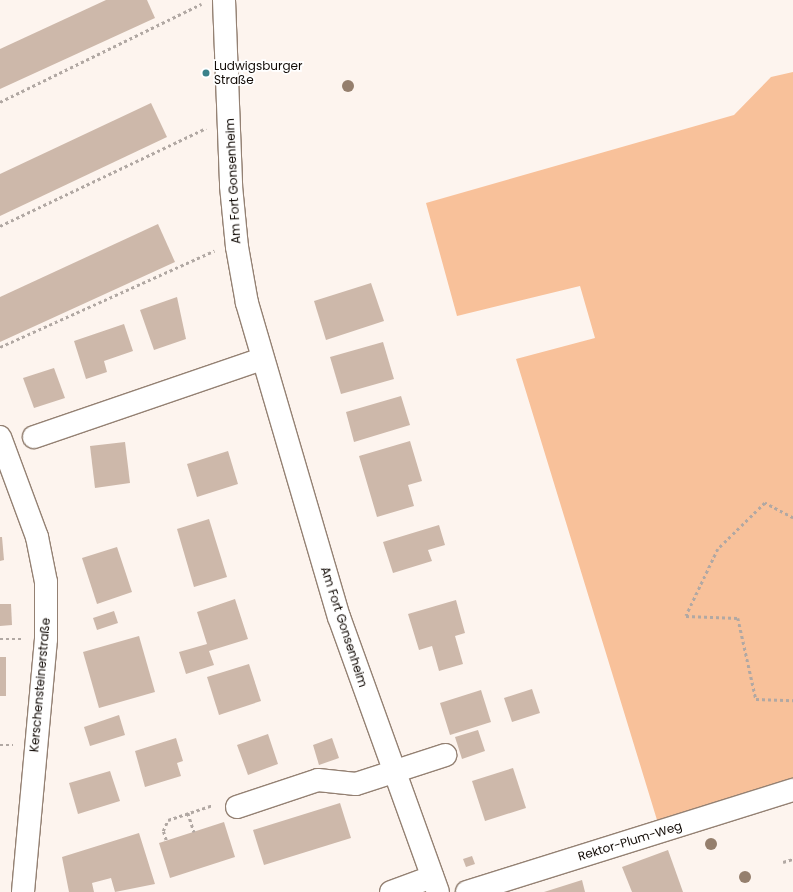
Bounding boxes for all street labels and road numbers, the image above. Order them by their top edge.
street label: Am Fort Gonsenheim [223,118,243,244]
street label: Am Fort Gonsenheim [318,565,370,689]
street label: Kerschensteinerstraße [27,617,53,753]
street label: Rektor-Plum-Weg [576,818,684,864]

